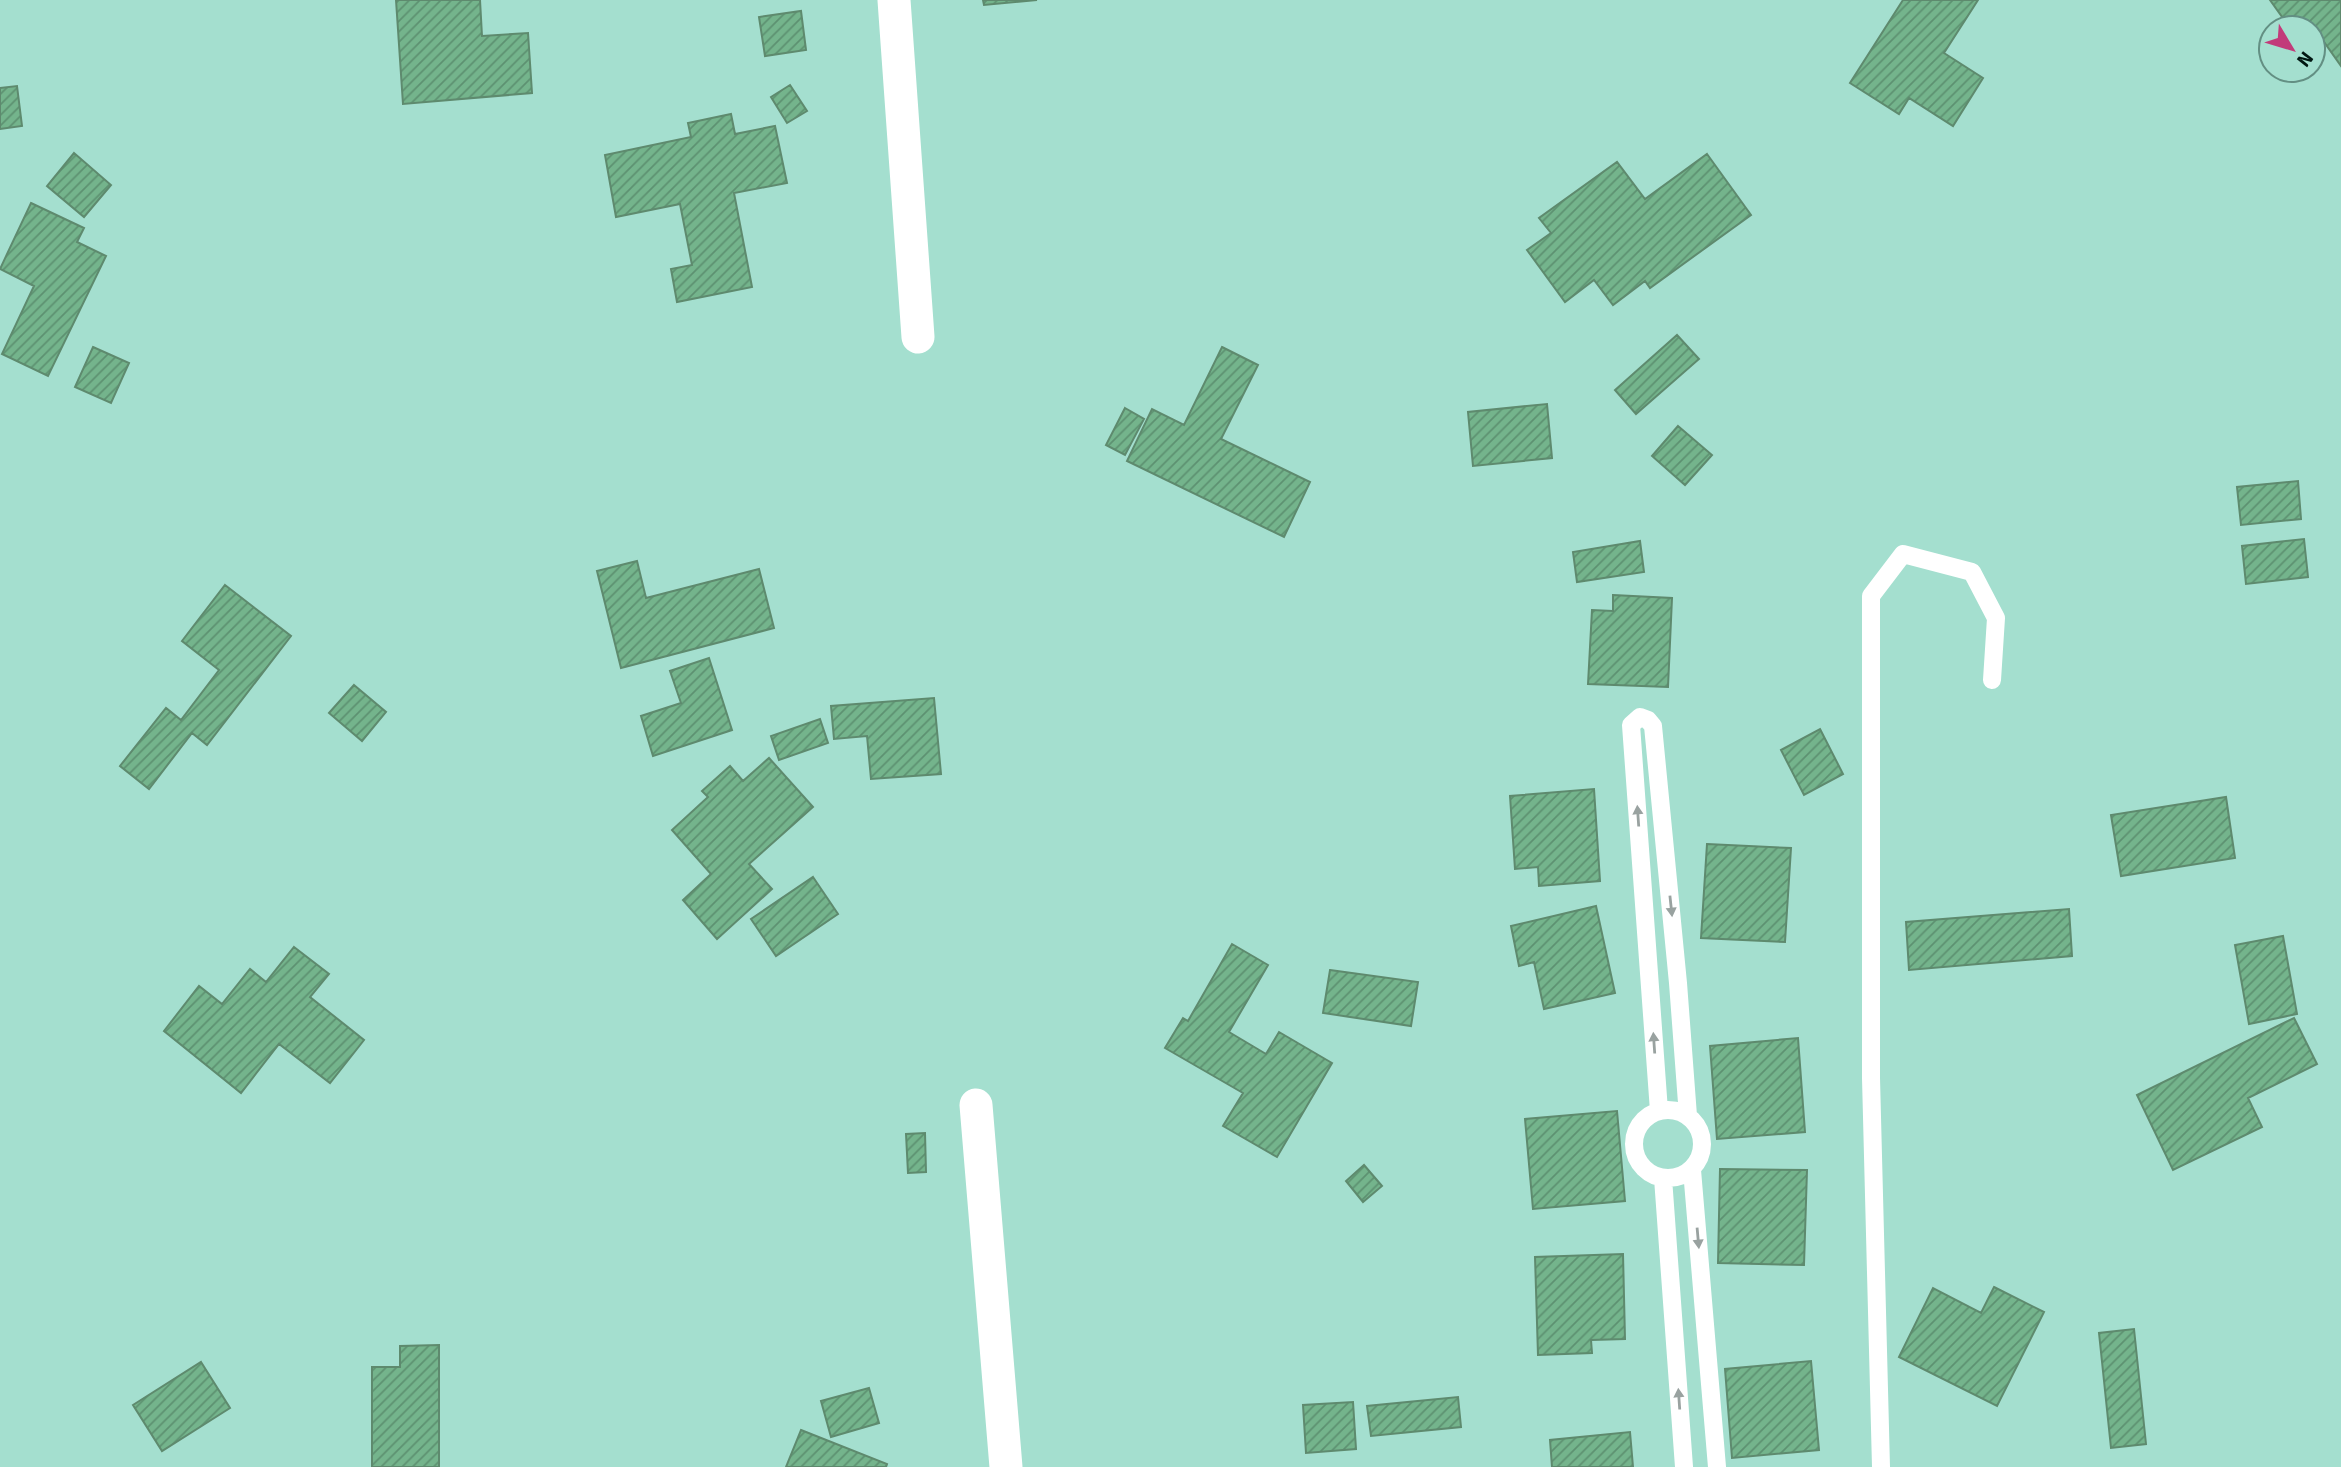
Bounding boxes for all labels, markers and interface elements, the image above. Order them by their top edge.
north arrow [2257,14,2327,84]
text: N [2291,46,2318,71]
one-way arrow [1632,805,1643,827]
one-way arrow [1666,896,1677,918]
one-way arrow [1648,1032,1659,1054]
one-way arrow [1693,1228,1704,1250]
one-way arrow [1673,1388,1684,1410]

